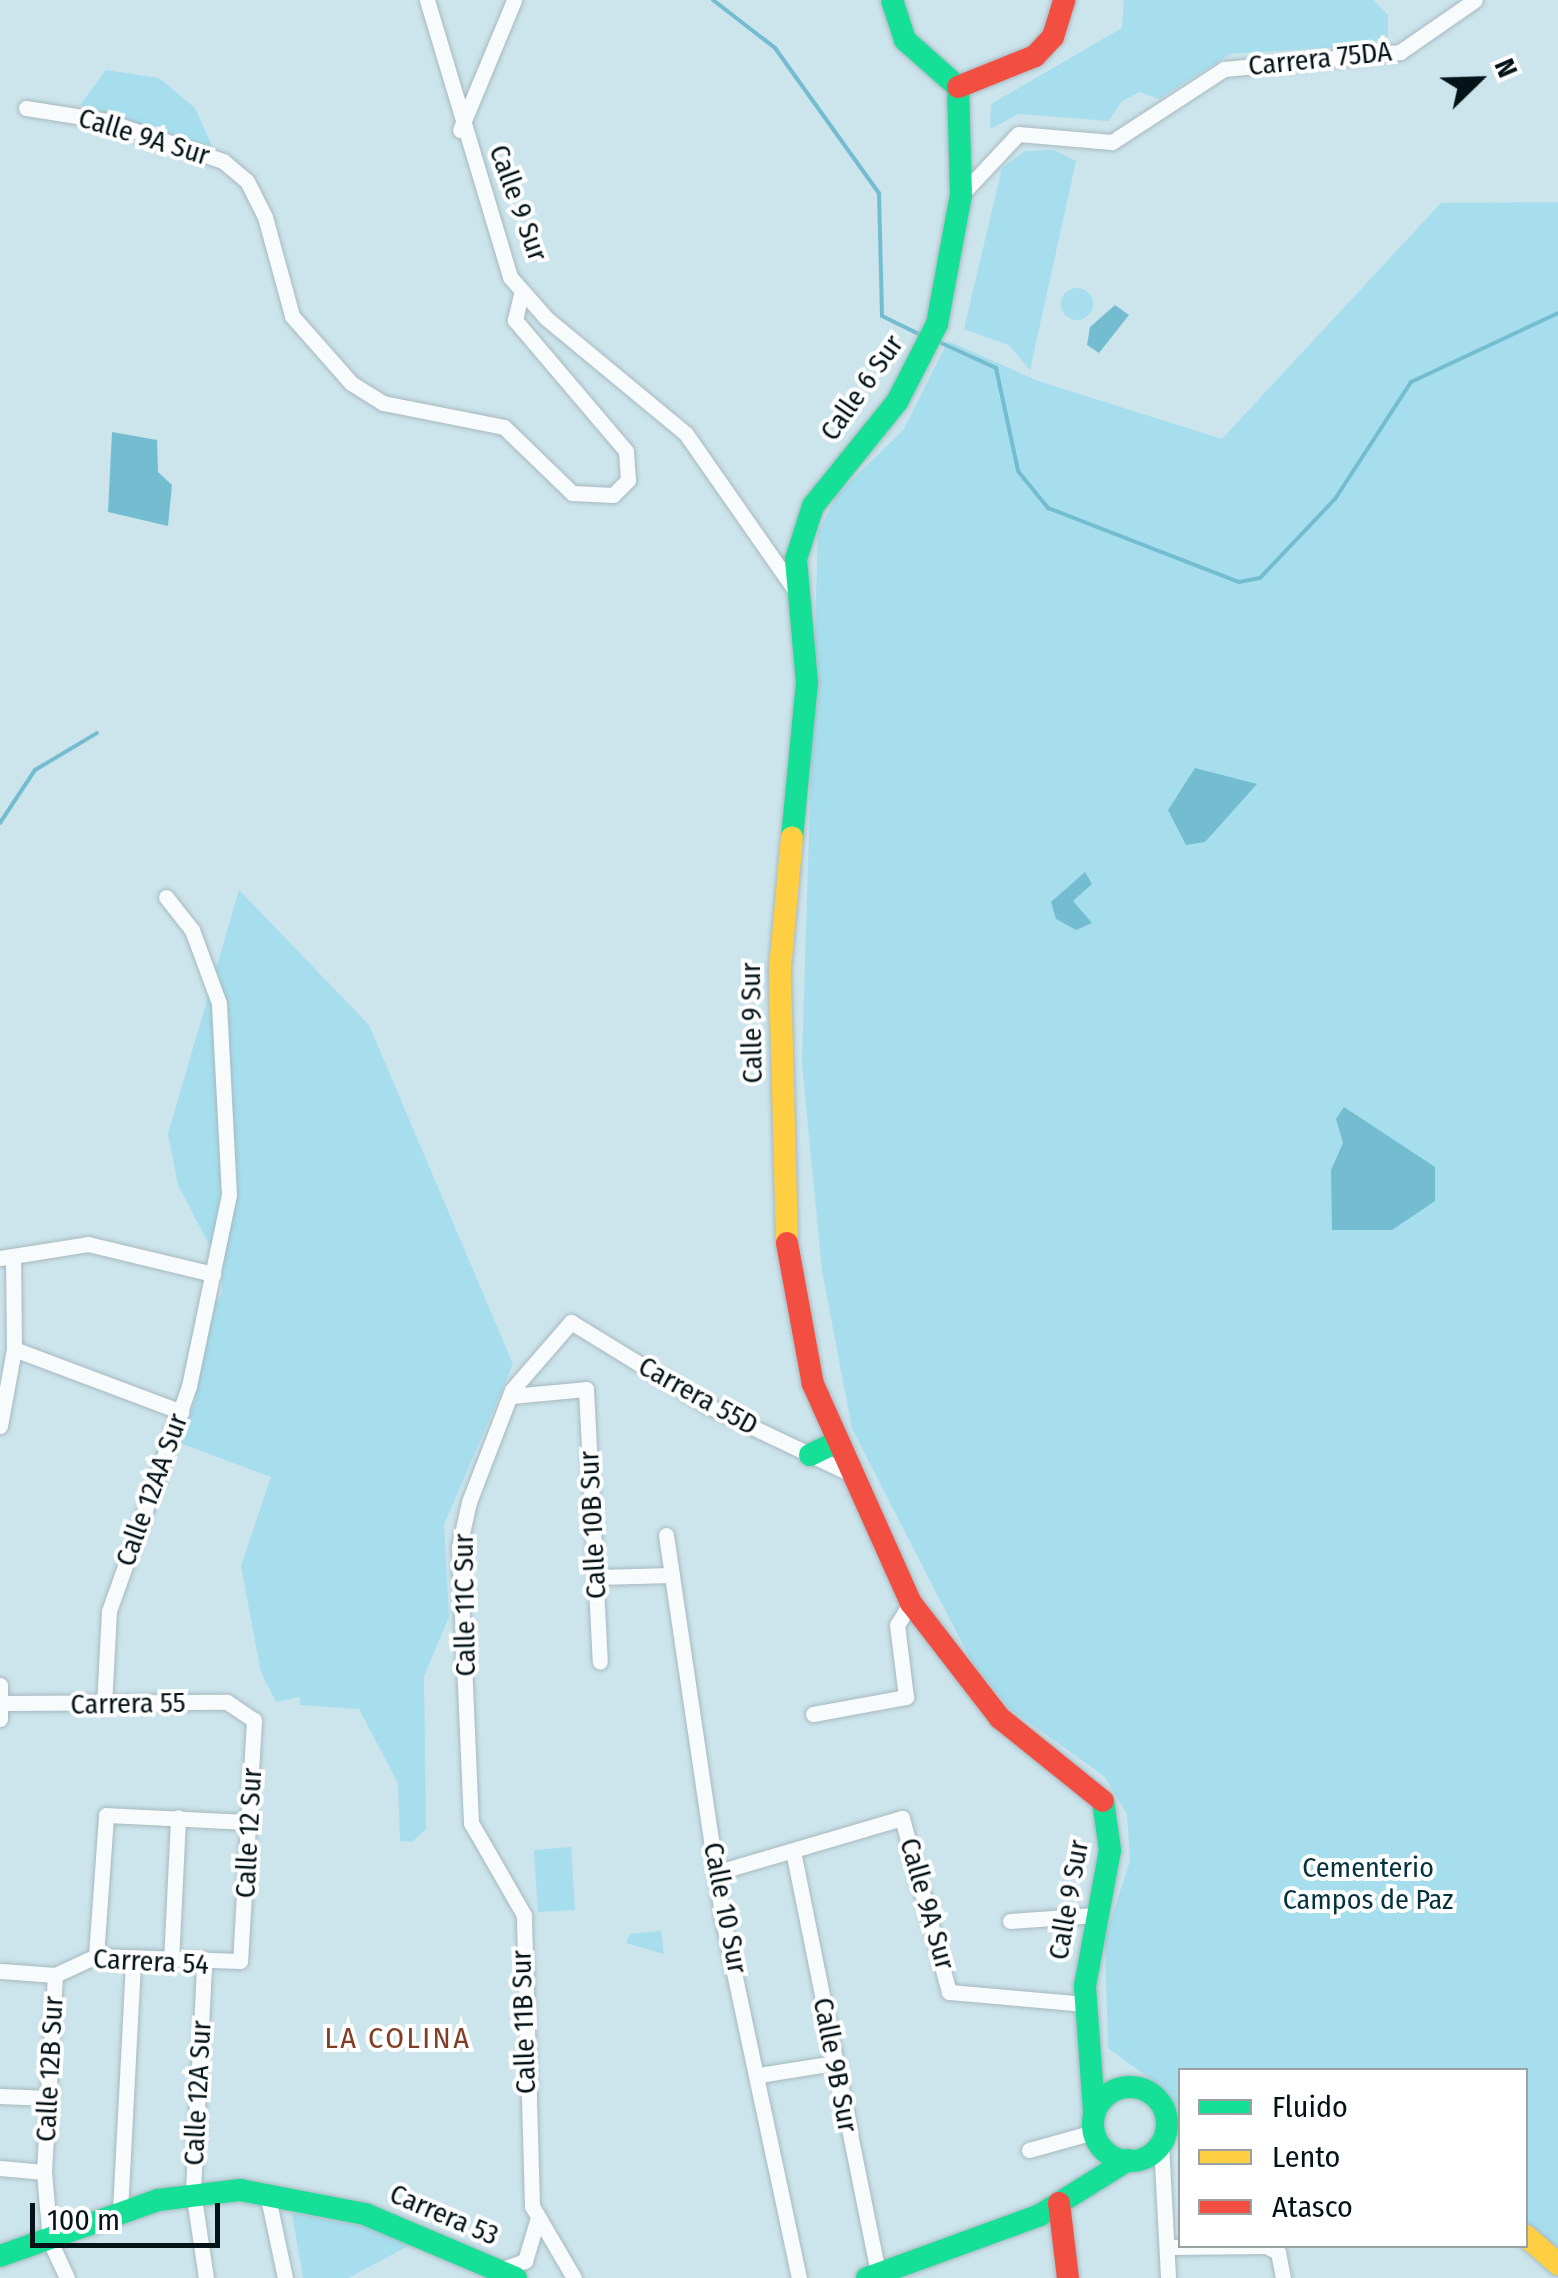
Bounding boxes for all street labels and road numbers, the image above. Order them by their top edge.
street label: Carrera 75DA [1247,35,1393,83]
street label: Calle 9A Sur [74,101,214,173]
street label: Calle 9 Sur [482,140,554,266]
street label: Calle 6 Sur [813,329,911,447]
street label: Calle 9 Sur [734,962,770,1084]
street label: Carrera 55D [632,1349,764,1443]
street label: Calle 12AA Sur [109,1409,195,1571]
street label: Calle 10B Sur [572,1450,614,1600]
street label: Calle 11C Sur [447,1533,483,1677]
street label: Carrera 55 [70,1686,186,1722]
street label: Calle 12 Sur [229,1767,269,1899]
street label: Calle 9A Sur [892,1834,962,1974]
street label: Calle 9 Sur [1042,1838,1096,1962]
street label: Calle 10 Sur [696,1840,754,1976]
street label: Carrera 54 [92,1942,210,1982]
street label: Calle 11B Sur [505,1949,543,2095]
street label: Calle 12B Sur [29,1995,71,2143]
street label: Calle 9B Sur [806,1995,864,2135]
street label: Calle 12A Sur [177,2020,219,2166]
street label: Carrera 53 [385,2177,503,2253]

